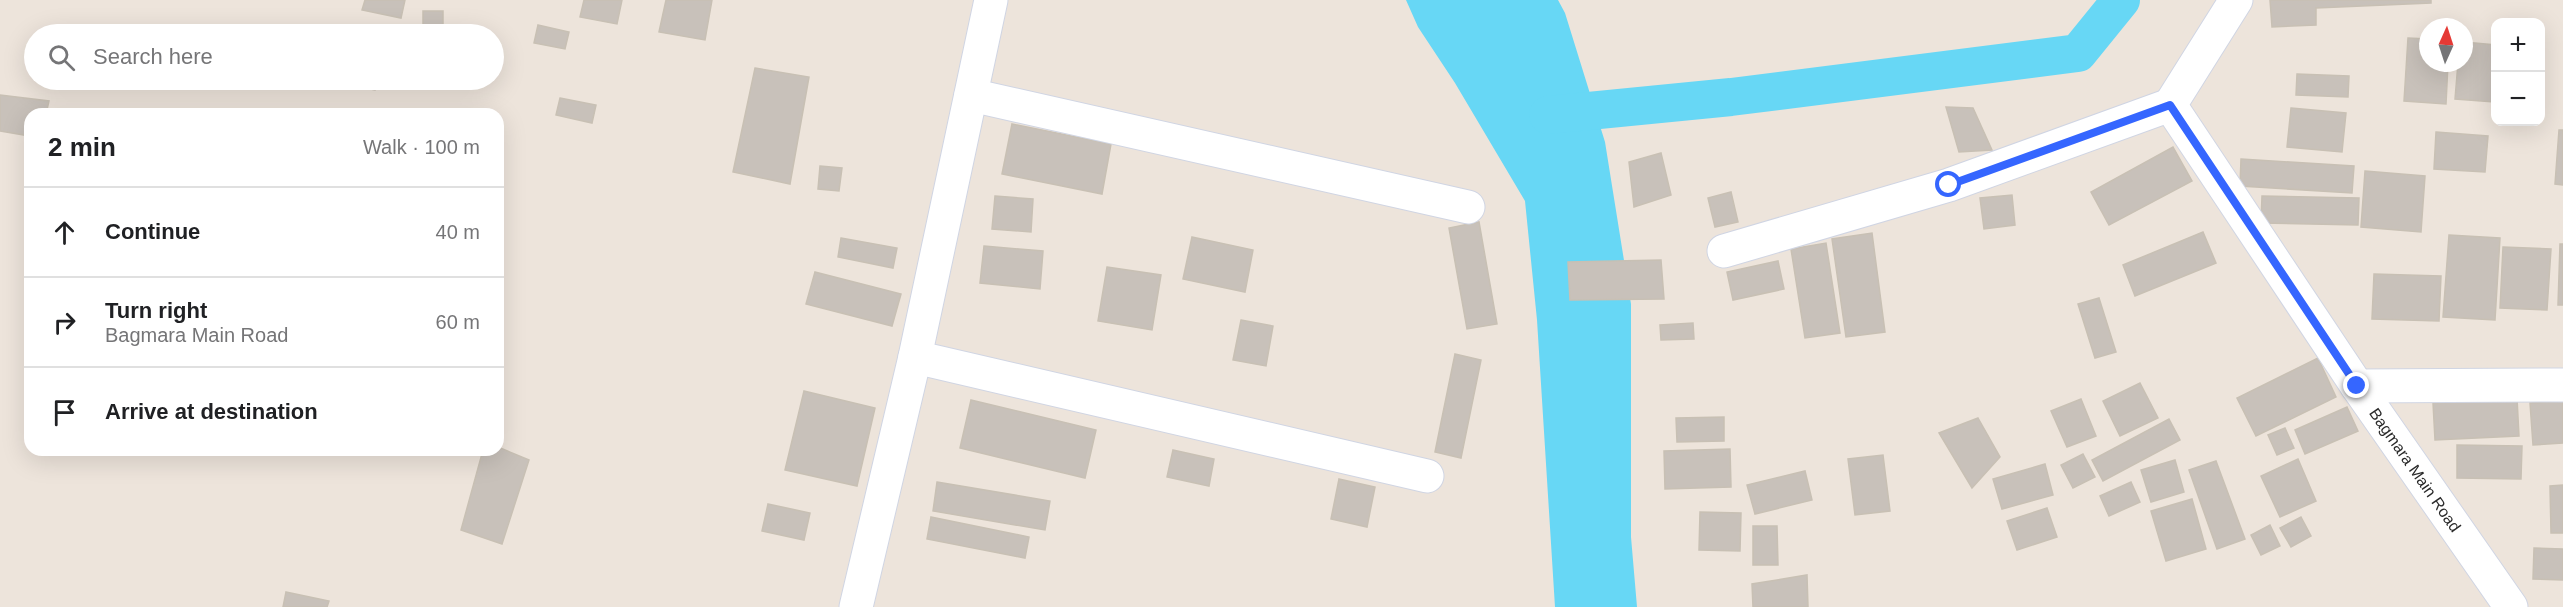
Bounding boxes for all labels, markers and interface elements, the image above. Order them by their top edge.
north arrow [2419,18,2473,72]
map controls [2491,18,2545,126]
button: + [2491,18,2545,72]
search box [24,24,504,90]
icon: search [45,41,78,74]
text: Search here [93,44,213,69]
button: − [2491,72,2545,126]
text: 2 min [48,132,116,162]
text: Walk · 100 m [363,136,480,158]
route start [1935,171,1961,197]
icon: ahead [48,216,81,249]
text: Continue [105,219,200,244]
text: 40 m [436,221,480,243]
text: Turn right [105,298,207,323]
icon: right [48,306,81,339]
text: 60 m [436,311,480,333]
text: Bagmara Main Road [105,324,288,346]
route end [2343,372,2369,398]
icon: arrive [48,396,81,429]
text: Arrive at destination [105,399,318,424]
street label: Bagmara Main Road [2366,405,2464,535]

